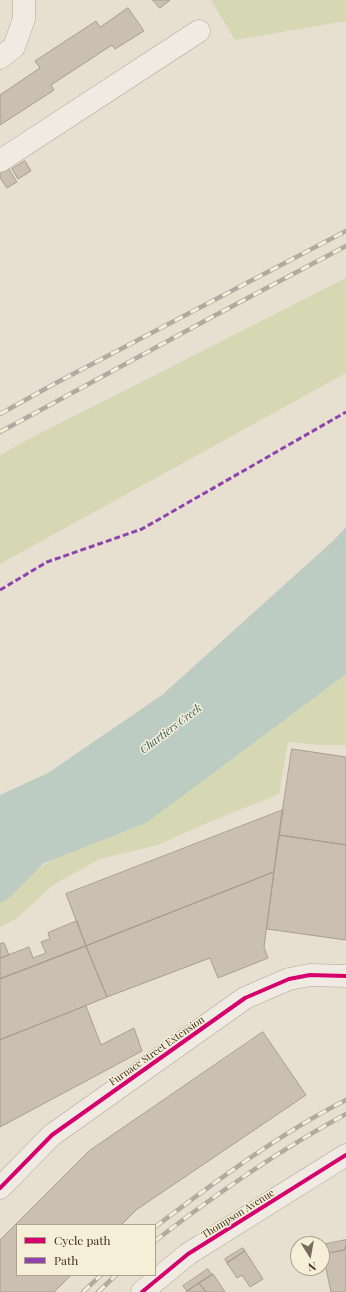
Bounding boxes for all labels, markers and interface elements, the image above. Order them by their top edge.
water label: Chartiers Creek [137,701,205,757]
street label: Furnace Street Extension [107,1014,207,1088]
street label: Thompson Avenue [199,1187,277,1241]
legend [16,1224,156,1276]
text: Cycle path [54,1232,111,1248]
north arrow [290,1236,330,1276]
text: Path [54,1252,78,1268]
text: N [307,1259,318,1275]

